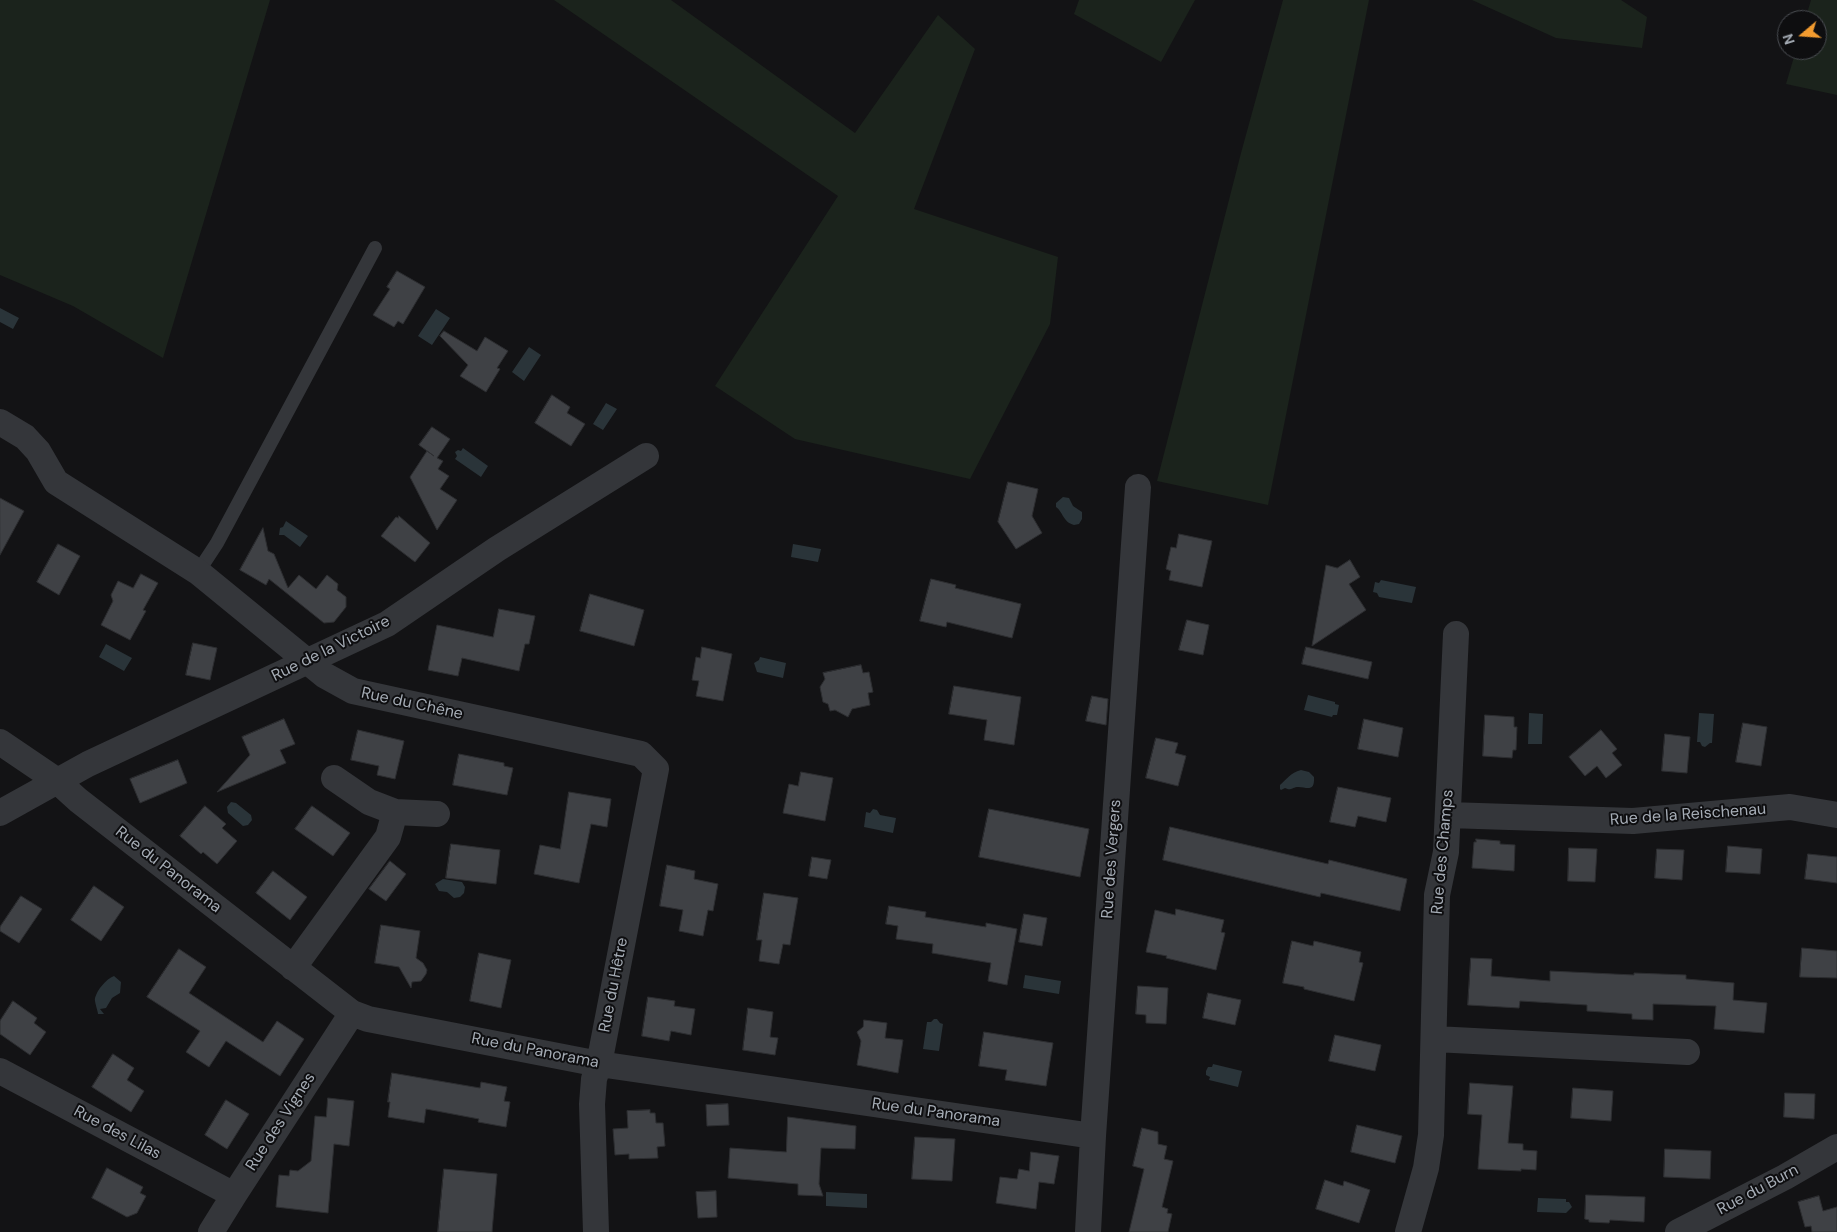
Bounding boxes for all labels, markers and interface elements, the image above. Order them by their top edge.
north arrow [1777,10,1827,60]
text: N [1779,32,1799,47]
street label: Rue de la Victoire [269,612,393,686]
street label: Rue du Chêne [359,684,465,724]
street label: Rue des Champs [1428,789,1458,915]
street label: Rue des Vergers [1098,799,1126,919]
street label: Rue de la Reischenau [1609,800,1767,830]
street label: Rue du Panorama [111,823,225,917]
street label: Rue du Hêtre [595,936,633,1034]
street label: Rue du Panorama [470,1029,600,1073]
street label: Rue des Vignes [242,1069,320,1175]
street label: Rue du Panorama [871,1094,1001,1132]
street label: Rue des Lilas [70,1102,164,1164]
street label: Rue du Burn [1714,1161,1802,1219]

